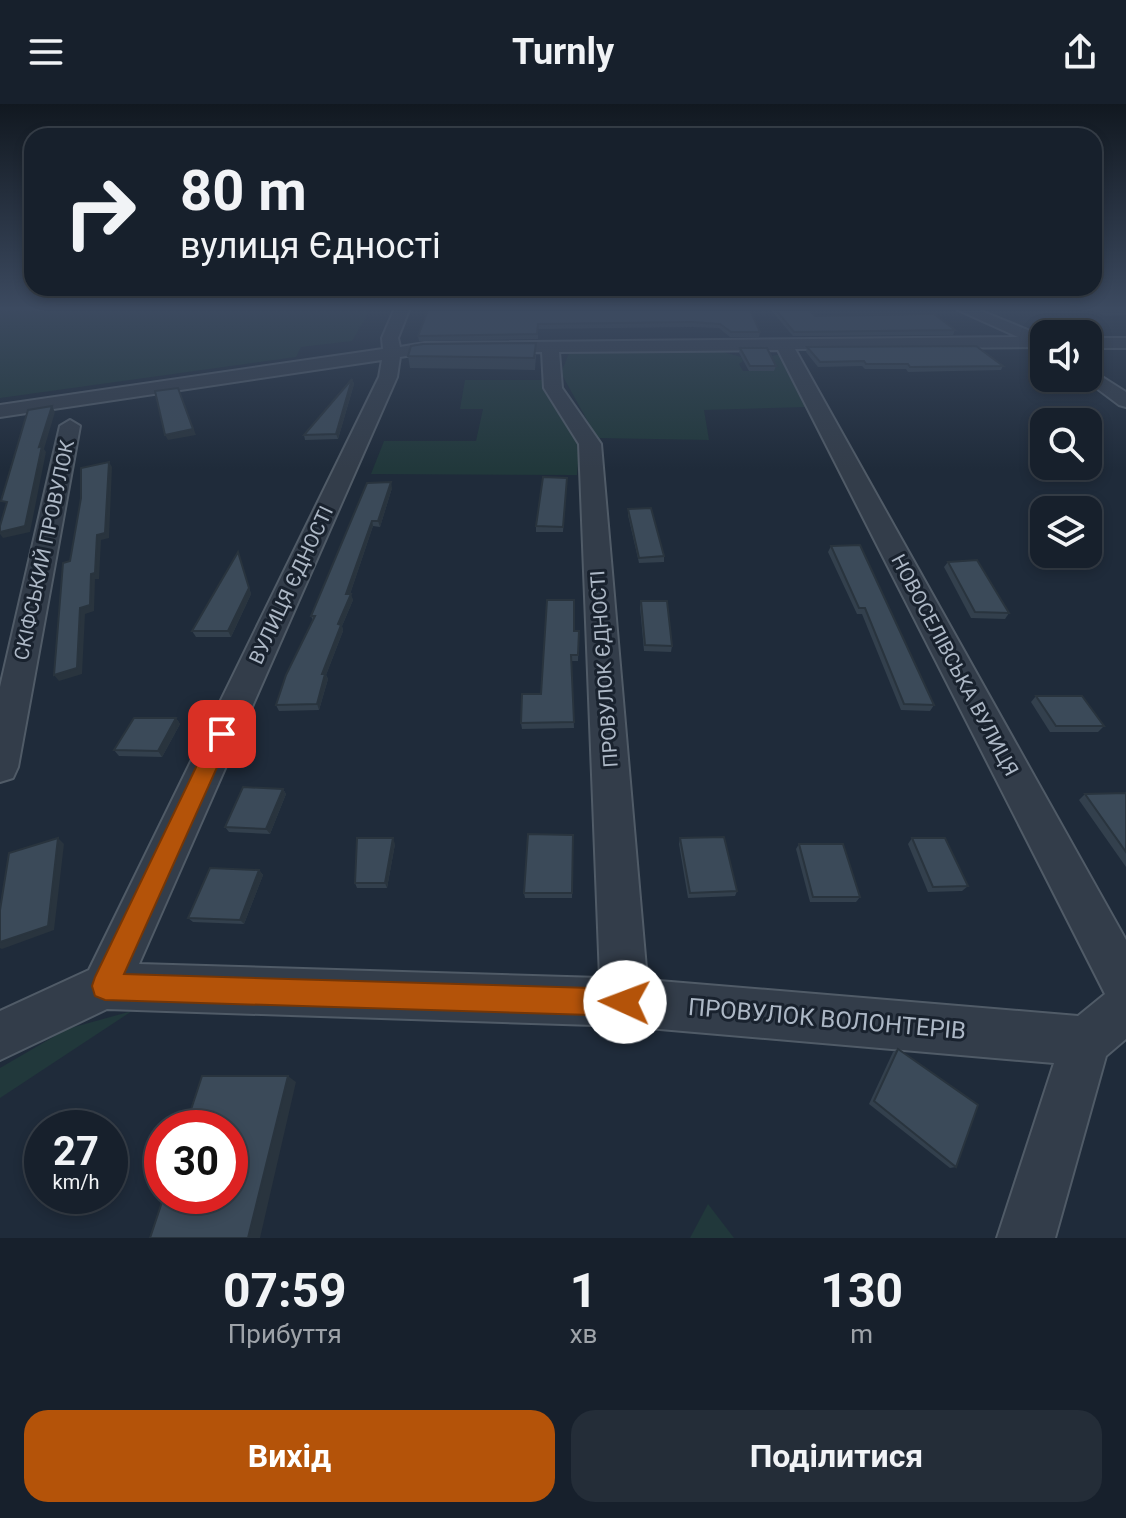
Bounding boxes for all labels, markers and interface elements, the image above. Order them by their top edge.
icon: menu [24,30,68,74]
icon: share [1058,30,1102,74]
text: Turnly [512,31,614,73]
text: 80 m [180,158,307,224]
icon: right [48,160,152,264]
text: вулиця Єдності [180,225,441,267]
map controls [1030,320,1102,568]
button: sound [1030,320,1102,392]
button: search [1030,408,1102,480]
street label: СКІФСЬКИЙ ПРОВУЛОК [9,438,79,662]
button: layers [1030,496,1102,568]
street label: ВУЛИЦЯ ЄДНОСТІ [244,502,338,668]
street label: НОВОСЕЛІВСЬКА ВУЛИЦЯ [886,550,1024,780]
street label: ПРОВУЛОК ЄДНОСТІ [585,570,623,768]
pin [188,700,256,768]
icon: arrive [200,712,244,756]
position arrow [583,960,667,1044]
street label: ПРОВУЛОК ВОЛОНТЕРІВ [687,993,967,1045]
speed limit sign: 30 [144,1110,248,1214]
text: 27 [53,1128,99,1175]
text: km/h [53,1170,99,1194]
text: 07:59 [223,1262,347,1319]
text: 1 [570,1262,597,1319]
text: 130 [820,1262,903,1319]
text: Прибуття [228,1319,342,1349]
text: хв [570,1319,597,1349]
text: m [850,1319,873,1349]
button: Вихід [24,1410,555,1502]
button: Поділитися [571,1410,1102,1502]

